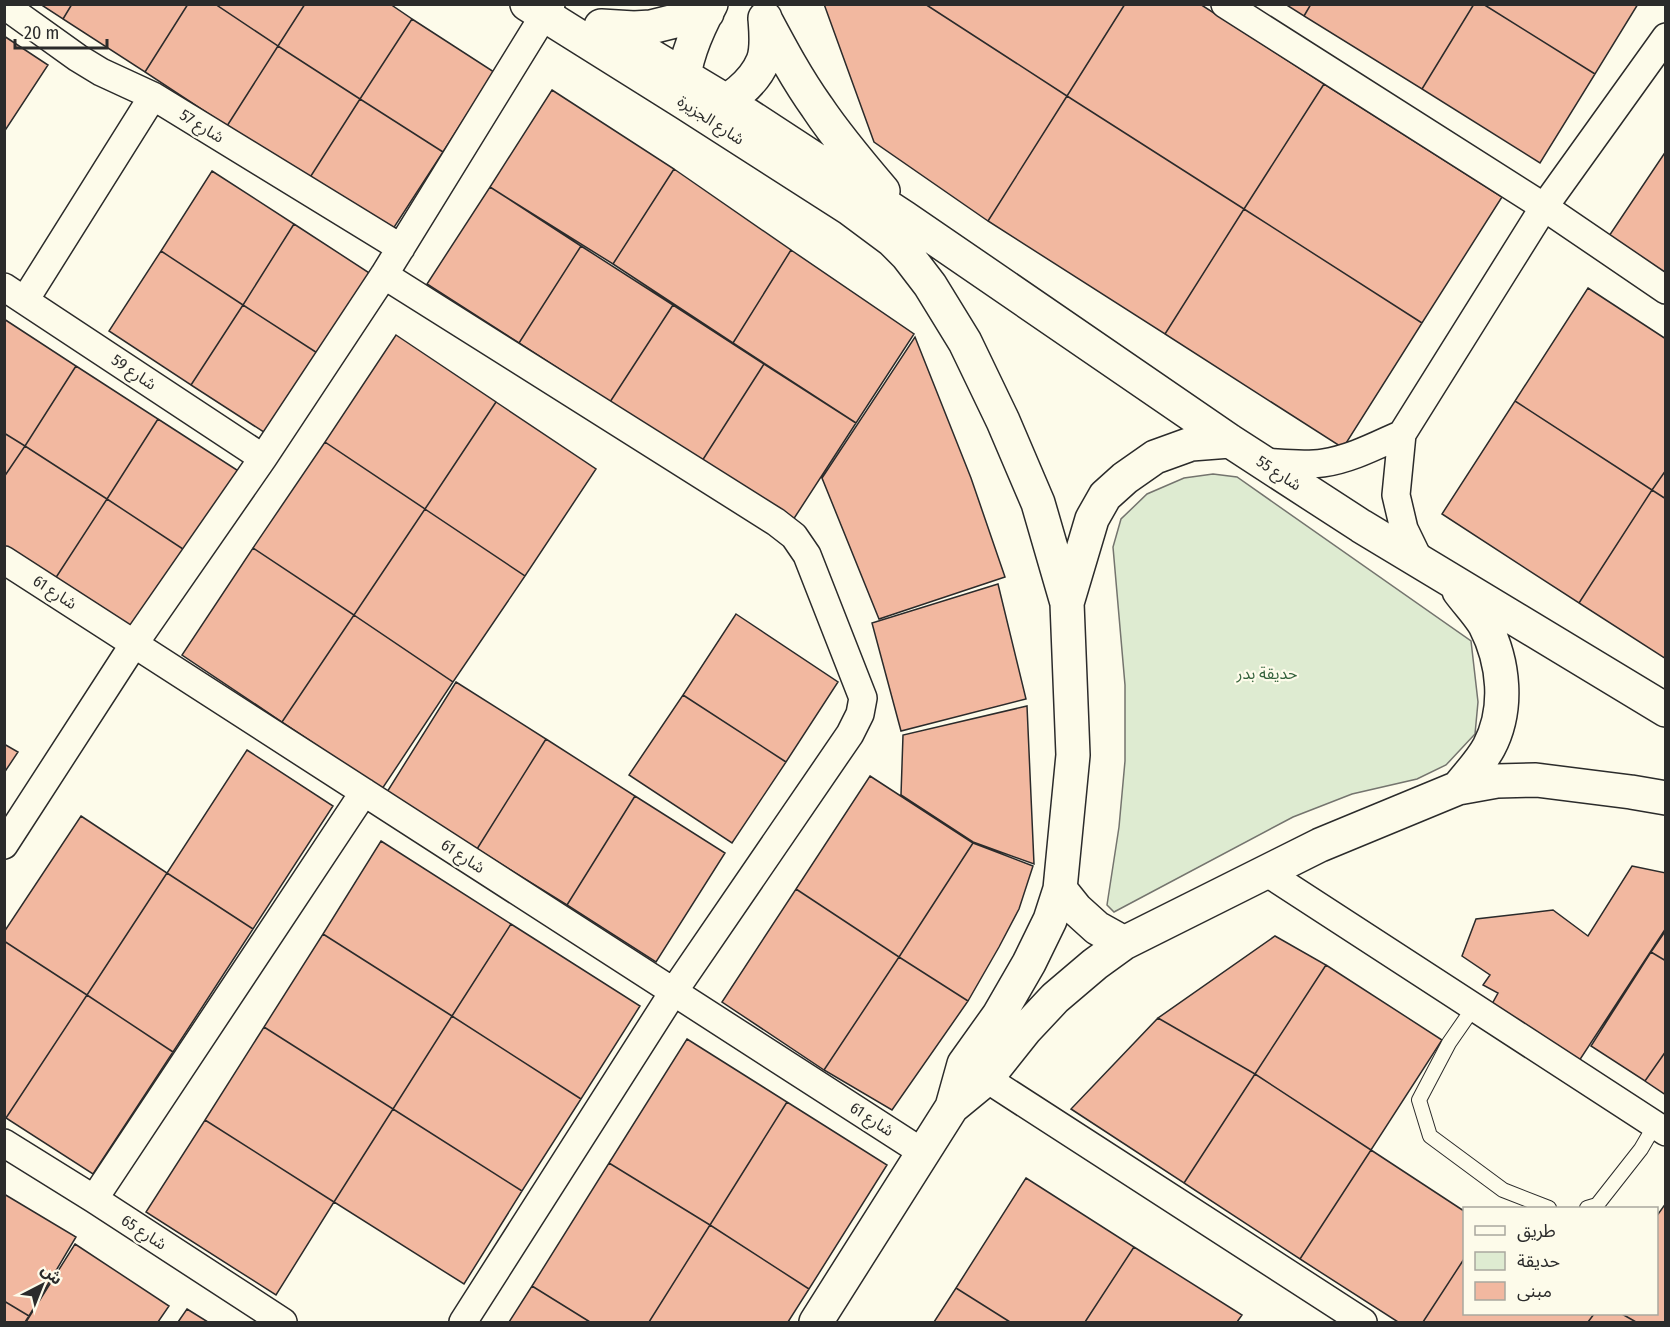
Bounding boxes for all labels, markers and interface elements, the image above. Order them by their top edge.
scale bar [15,12,106,50]
text: 20 m [24,22,59,44]
street label: شارع الجزيرة [672,91,748,151]
street label: شارع 57 [175,105,228,149]
street label: شارع 59 [106,350,160,396]
street label: شارع 55 [1251,452,1305,497]
street label: شارع 61 [28,571,80,616]
park label: حديقة بدر [1236,664,1297,683]
street label: شارع 61 [436,835,488,880]
street label: شارع 61 [845,1098,897,1143]
legend [1463,1207,1658,1315]
street label: شارع 65 [116,1210,170,1256]
text: طريق [1517,1220,1556,1242]
text: حديقة [1517,1250,1560,1272]
north arrow [12,1255,72,1315]
text: ش [37,1260,66,1289]
text: مبنى [1517,1280,1552,1302]

